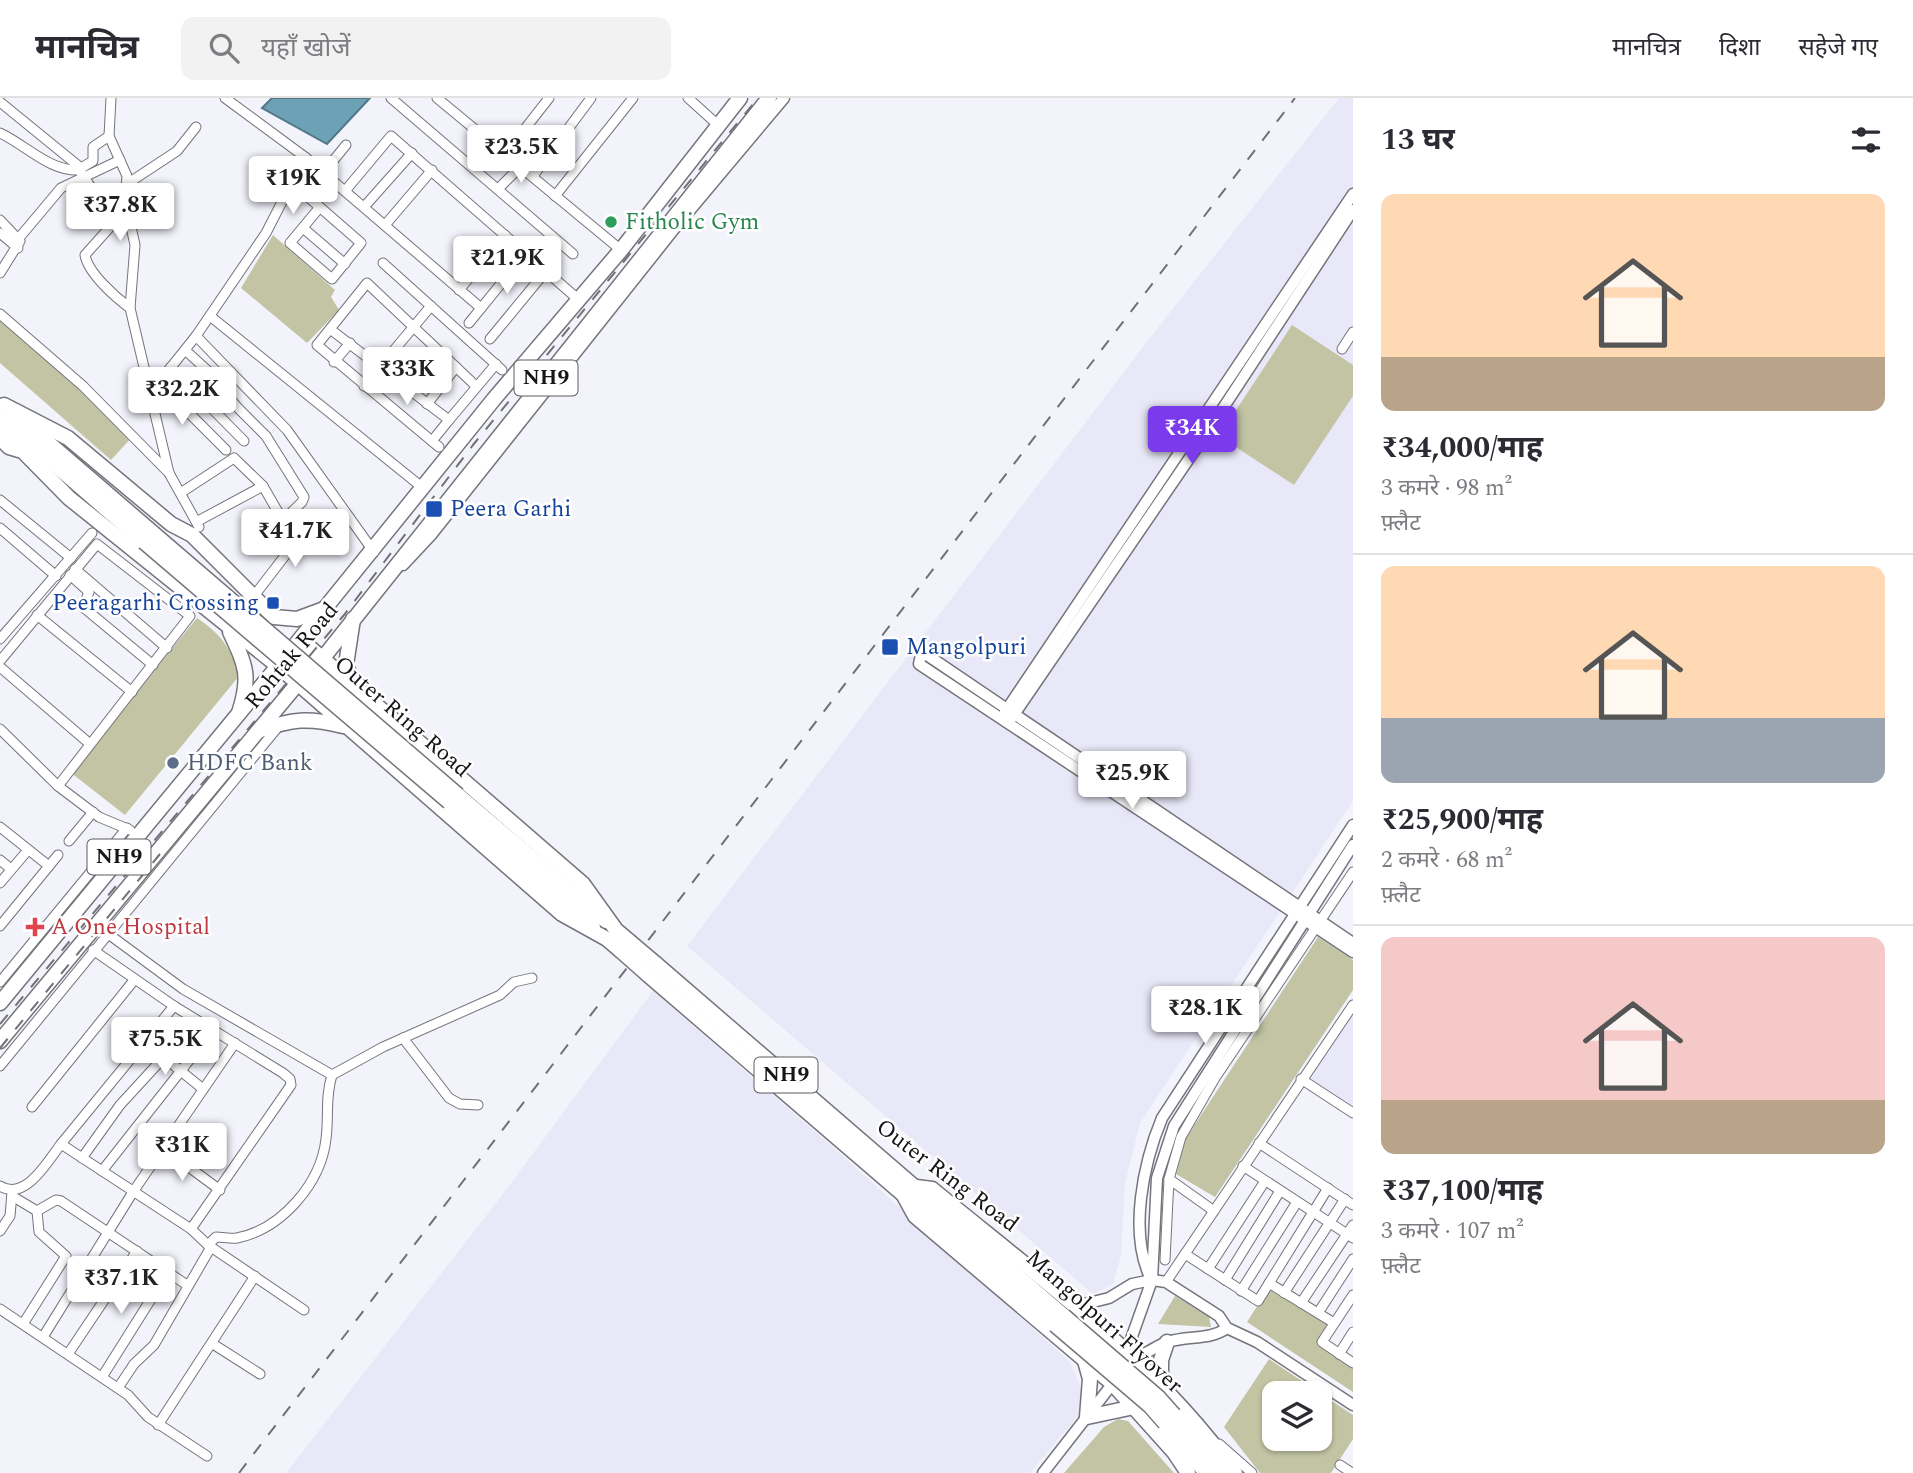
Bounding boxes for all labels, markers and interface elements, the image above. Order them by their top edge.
search box [181,17,671,80]
text: मानचित्र [35,23,139,73]
text: यहाँ खोजें [261,28,350,68]
icon: search [205,29,243,67]
text: मानचित्र [1612,30,1681,66]
text: दिशा [1719,30,1760,66]
text: सहेजे गए [1798,30,1878,66]
text: 13 घर [1381,117,1455,163]
icon: filters [1847,121,1885,159]
pin: ₹23.5K [464,126,578,185]
text: ₹23.5K [483,130,559,165]
pin: ₹19K [252,156,334,216]
text: ₹19K [265,161,321,196]
pin: ₹37.8K [63,184,177,243]
text: ₹37.8K [82,188,158,223]
place label: Fitholic Gym [625,205,759,240]
marker: Fitholic Gym [603,214,619,230]
pin: ₹21.9K [450,236,564,296]
icon: home [1570,240,1696,366]
text: ₹21.9K [469,241,545,276]
pin: ₹33K [366,348,448,407]
text: ₹33K [379,352,435,387]
road number: NH9 [514,360,578,396]
pin: ₹32.2K [125,368,239,427]
text: ₹32.2K [144,372,220,407]
pin: ₹34K [1151,406,1233,466]
text: ₹34K [1164,411,1220,446]
text: ₹34,000/माह [1381,425,1543,471]
text: 3 कमरे · 98 m² [1381,471,1512,506]
place label: Peera Garhi [450,492,571,527]
marker: Peera Garhi [424,499,444,519]
text: फ़्लैट [1381,506,1421,541]
pin: ₹41.7K [238,510,352,569]
text: ₹41.7K [257,514,333,549]
place label: Peeragarhi Crossing [52,586,259,621]
street label: Rohtak Road [237,595,348,717]
marker: Peeragarhi Crossing [265,595,281,611]
icon: home [1570,612,1696,738]
place label: Mangolpuri [906,630,1026,665]
marker: Mangolpuri [880,637,900,657]
street label: Outer Ring Road [326,648,478,787]
place label: HDFC Bank [187,746,313,781]
pin: ₹25.9K [1075,752,1189,811]
marker: HDFC Bank [165,755,181,771]
text: ₹25.9K [1094,756,1170,791]
text: ₹25,900/माह [1381,797,1543,843]
road number: NH9 [88,840,150,874]
text: 2 कमरे · 68 m² [1381,843,1512,878]
text: फ़्लैट [1381,878,1421,913]
place label: A One Hospital [51,910,210,945]
marker: A One Hospital [25,917,45,937]
icon: home [1570,983,1696,1109]
pin: ₹28.1K [1148,986,1262,1046]
text: ₹28.1K [1167,991,1243,1026]
pin: ₹75.5K [108,1018,222,1077]
text: ₹75.5K [127,1022,203,1057]
road number: NH9 [754,1058,818,1093]
street label: Outer Ring Road [868,1110,1026,1242]
pin: ₹31K [141,1124,223,1183]
text: ₹31K [154,1128,210,1163]
text: ₹37,100/माह [1381,1168,1543,1214]
text: 3 कमरे · 107 m² [1381,1214,1524,1249]
street label: Mangolpuri Flyover [1017,1242,1191,1402]
text: फ़्लैट [1381,1249,1421,1284]
pin: ₹37.1K [64,1256,178,1316]
text: ₹37.1K [83,1261,159,1296]
map controls [1262,1381,1332,1451]
button: layers [1262,1381,1332,1451]

